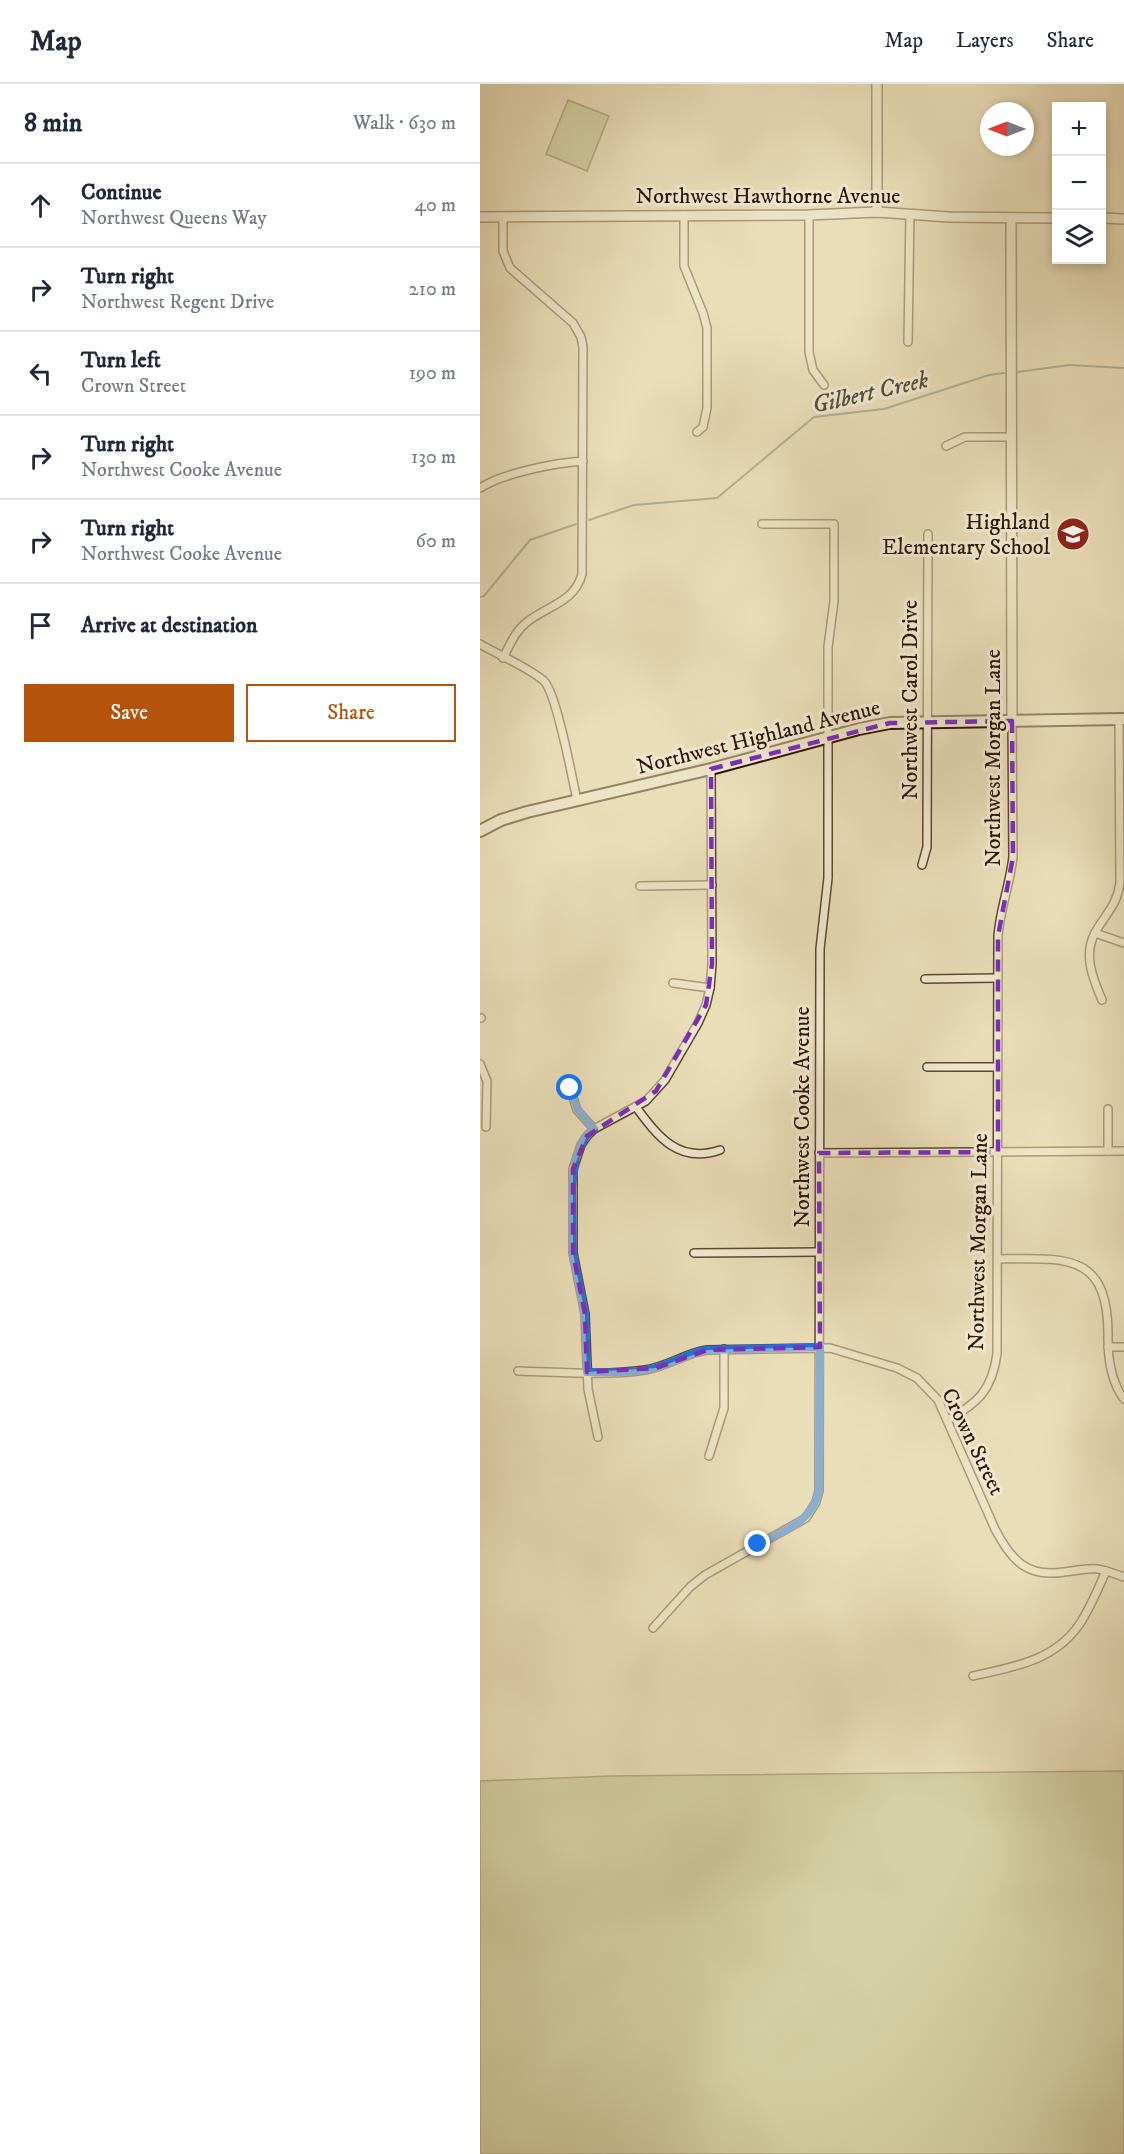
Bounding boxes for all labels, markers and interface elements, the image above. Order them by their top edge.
text: Map [30,24,82,59]
text: Map [884,28,923,54]
text: Layers [956,28,1014,54]
text: Share [1047,28,1094,54]
north arrow [980,102,1034,156]
map controls [1052,102,1106,264]
button: + [1052,102,1106,156]
text: 8 min [24,107,82,140]
text: Walk · 630 m [353,111,456,136]
button: − [1052,156,1106,210]
text: Continue [81,179,162,206]
street label: Northwest Hawthorne Avenue [636,183,900,210]
icon: ahead [24,189,57,222]
text: 40 m [414,193,456,218]
text: Northwest Queens Way [81,206,267,231]
button: layers [1052,210,1106,264]
text: Turn right [81,263,174,290]
icon: right [24,273,57,306]
text: 210 m [409,277,456,302]
text: Northwest Regent Drive [81,290,274,315]
text: Turn left [81,347,161,374]
icon: left [24,357,57,390]
text: 190 m [409,361,456,386]
water label: Gilbert Creek [809,365,931,421]
text: Crown Street [81,374,186,399]
text: Turn right [81,431,174,458]
icon: right [24,441,57,474]
text: 130 m [411,445,456,470]
text: Northwest Cooke Avenue [81,458,282,483]
place label: Highland Elementary School [882,509,1050,561]
text: Turn right [81,515,174,542]
school or university icon: Highland Elementary School [1055,516,1091,552]
icon: right [24,525,57,558]
text: 60 m [416,529,456,554]
text: Northwest Cooke Avenue [81,542,282,567]
street label: Northwest Carol Drive [897,600,924,800]
icon: arrive [24,609,57,642]
text: Arrive at destination [81,612,258,639]
street label: Northwest Morgan Lane [980,649,1007,867]
button: Save [24,684,234,742]
button: Share [246,684,456,742]
street label: Northwest Highland Avenue [634,694,883,781]
street label: Northwest Cooke Avenue [789,1006,816,1228]
route start [556,1074,582,1100]
street label: Northwest Morgan Lane [963,1133,994,1351]
street label: Crown Street [935,1384,1010,1500]
route end [744,1530,770,1556]

